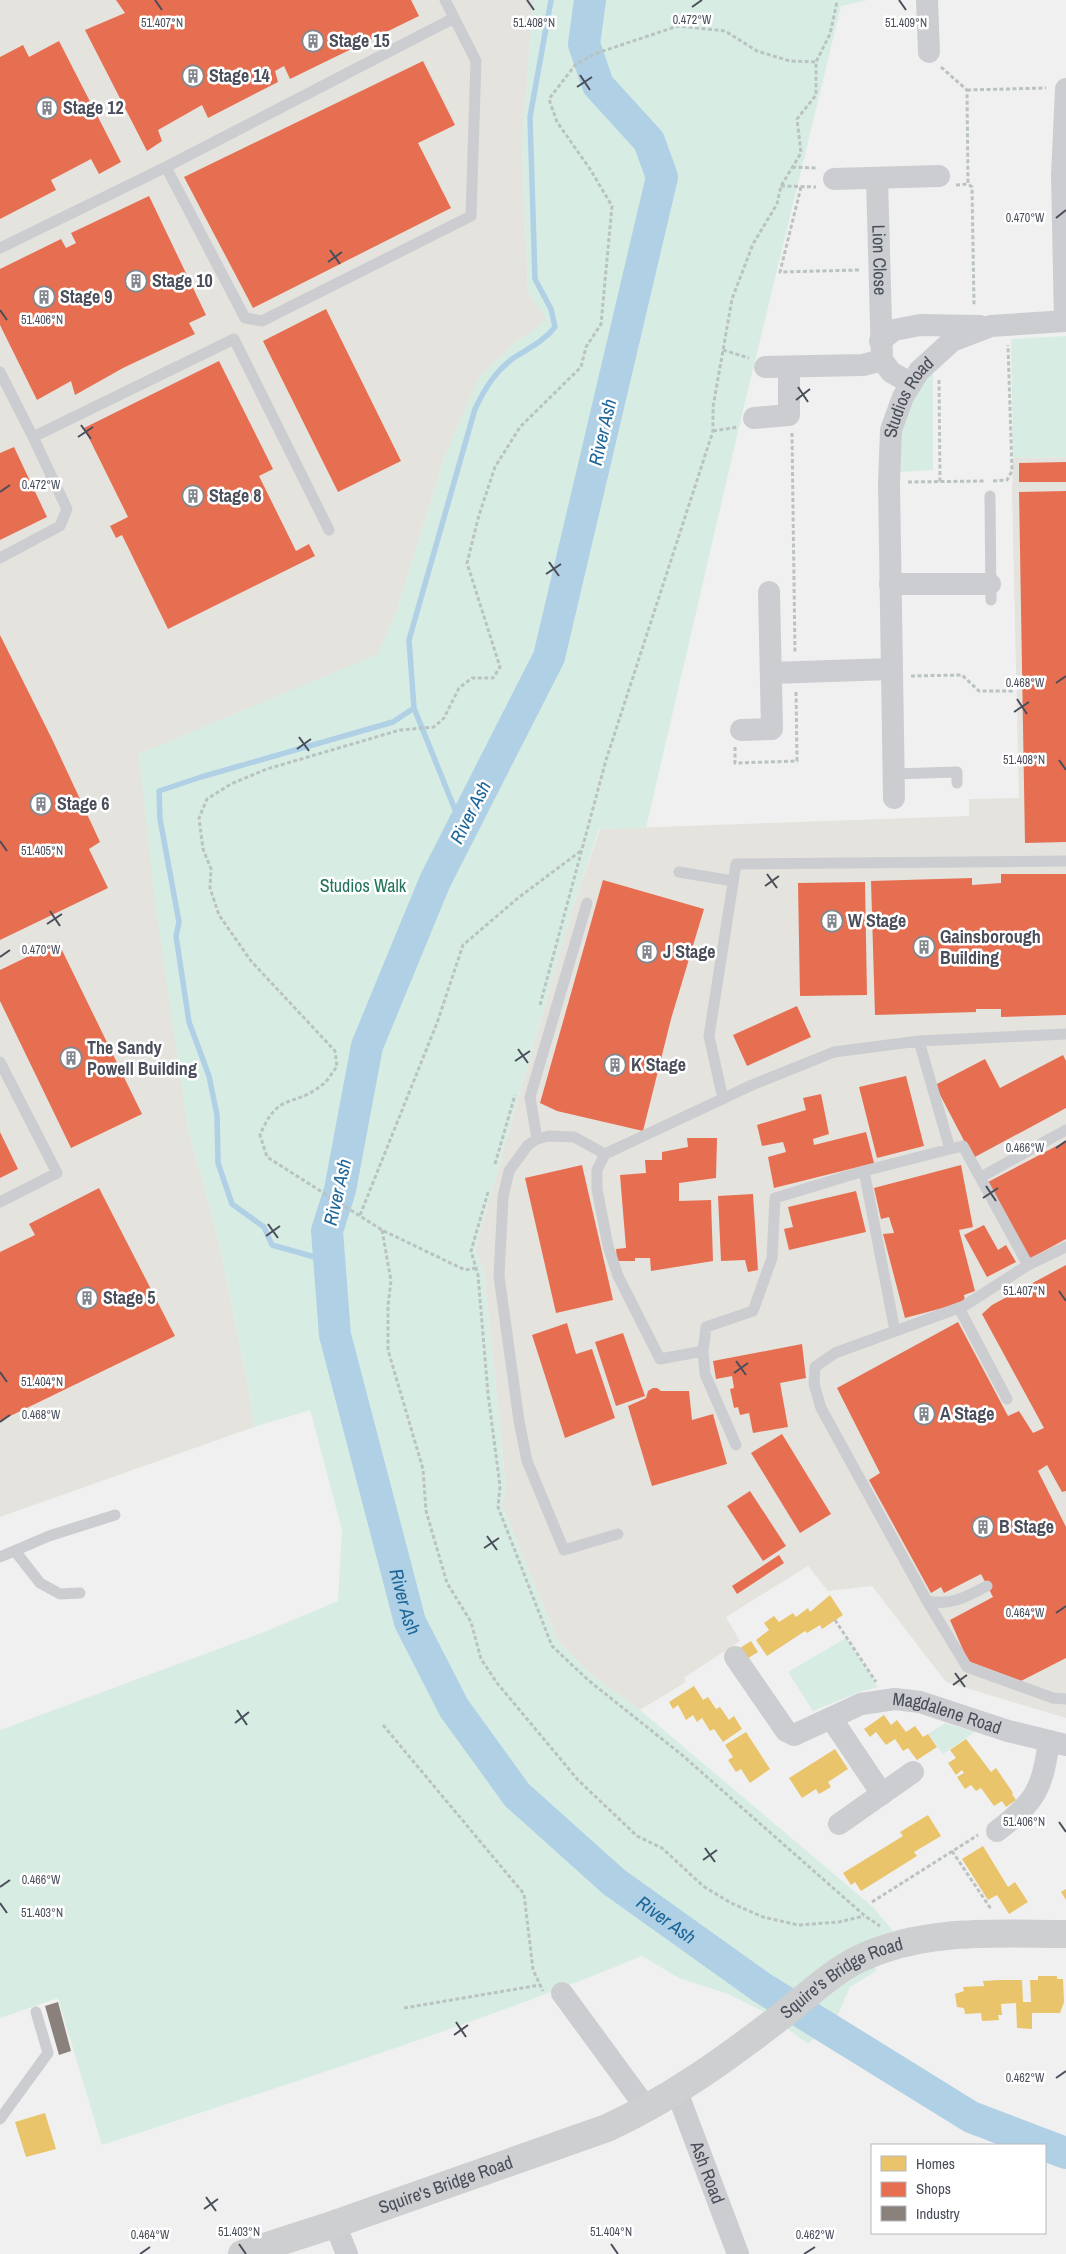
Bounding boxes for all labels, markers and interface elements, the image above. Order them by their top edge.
text: 0.472°W [673,12,712,28]
text: 51.407°N [141,15,183,31]
text: 51.408°N [513,15,555,31]
text: 51.409°N [885,15,927,31]
place label: Stage 15 [329,28,390,53]
building icon: Stage 15 [301,29,325,53]
place label: Stage 14 [209,63,271,88]
building icon: Stage 14 [181,64,205,88]
place label: Stage 12 [63,95,124,120]
building icon: Stage 12 [35,96,59,120]
text: 0.470°W [1006,210,1045,226]
street label: Lion Close [866,224,893,296]
place label: Stage 10 [152,268,213,293]
building icon: Stage 10 [124,269,148,293]
place label: Stage 9 [60,284,113,309]
building icon: Stage 9 [32,285,56,309]
text: 51.406°N [21,312,63,328]
street label: Studios Road [878,351,939,438]
water label: River Ash [582,396,622,468]
text: 0.472°W [22,477,61,493]
place label: Stage 8 [209,483,262,508]
building icon: Stage 8 [181,484,205,508]
text: 0.468°W [1006,675,1045,691]
text: 51.408°N [1003,752,1045,768]
water label: River Ash [443,776,497,848]
place label: Stage 6 [57,791,110,816]
building icon: Stage 6 [29,792,53,816]
text: 51.405°N [21,843,63,859]
park label: Studios Walk [320,873,407,898]
place label: W Stage [848,908,906,933]
building icon: W Stage [820,909,844,933]
place label: Gainsborough Building [940,924,1041,970]
building icon: Gainsborough Building [912,935,936,959]
place label: J Stage [663,939,716,964]
building icon: J Stage [635,940,659,964]
text: 0.470°W [22,942,61,958]
place label: The Sandy Powell Building [87,1035,197,1081]
building icon: The Sandy Powell Building [59,1046,83,1070]
place label: K Stage [631,1052,686,1077]
building icon: K Stage [603,1053,627,1077]
text: 0.466°W [1006,1140,1045,1156]
water label: River Ash [317,1156,357,1228]
text: 51.407°N [1003,1283,1045,1299]
place label: Stage 5 [103,1285,156,1310]
building icon: Stage 5 [75,1286,99,1310]
text: 51.404°N [21,1374,63,1390]
place label: A Stage [940,1401,994,1426]
building icon: A Stage [912,1402,936,1426]
text: 0.468°W [22,1407,61,1423]
place label: B Stage [999,1514,1054,1539]
building icon: B Stage [971,1515,995,1539]
water label: River Ash [384,1566,427,1639]
text: 0.464°W [1006,1605,1045,1621]
street label: Magdalene Road [891,1686,1005,1740]
text: 51.406°N [1003,1814,1045,1830]
text: 0.466°W [22,1872,61,1888]
water label: River Ash [632,1889,702,1950]
text: 51.403°N [21,1905,63,1921]
street label: Squire's Bridge Road [775,1931,905,2024]
text: 0.462°W [1006,2070,1045,2086]
street label: Ash Road [684,2137,731,2207]
legend [871,2144,1046,2234]
street label: Squire's Bridge Road [375,2149,516,2220]
text: Homes [916,2153,955,2174]
text: Shops [916,2178,951,2199]
text: Industry [916,2203,961,2224]
text: 51.403°N [218,2224,260,2240]
text: 51.404°N [590,2224,632,2240]
text: 0.464°W [131,2227,170,2243]
text: 0.462°W [796,2227,835,2243]

